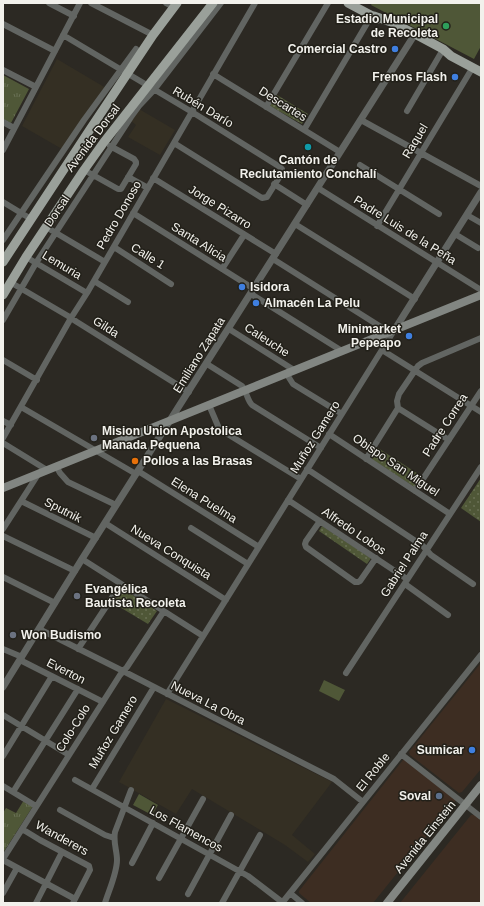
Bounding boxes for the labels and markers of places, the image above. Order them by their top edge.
place label: Estadio Municipal de Recoleta [336,12,438,40]
marker: Estadio Municipal de Recoleta [441,21,451,31]
place label: Comercial Castro [288,42,387,56]
marker: Comercial Castro [390,44,400,54]
place label: Frenos Flash [372,70,447,84]
marker: Frenos Flash [450,72,460,82]
marker: Cantón de Reclutamiento Conchalí [303,142,313,152]
place label: Cantón de Reclutamiento Conchalí [240,153,377,181]
place label: Isidora [250,280,290,294]
marker: Isidora [237,282,247,292]
place label: Almacén La Pelu [264,296,360,310]
marker: Almacén La Pelu [251,298,261,308]
place label: Minimarket Pepeapo [338,322,401,350]
marker: Minimarket Pepeapo [404,331,414,341]
place label: Mision Union Apostolica Manada Pequena [102,424,242,452]
marker: Mision Union Apostolica Manada Pequena [89,433,99,443]
place label: Pollos a las Brasas [143,454,253,468]
marker: Pollos a las Brasas [130,456,140,466]
place label: Evangélica Bautista Recoleta [85,582,186,610]
marker: Evangélica Bautista Recoleta [72,591,82,601]
place label: Won Budismo [21,628,101,642]
marker: Won Budismo [8,630,18,640]
place label: Sumicar [417,743,464,757]
marker: Sumicar [467,745,477,755]
place label: Soval [399,789,431,803]
marker: Soval [434,791,444,801]

